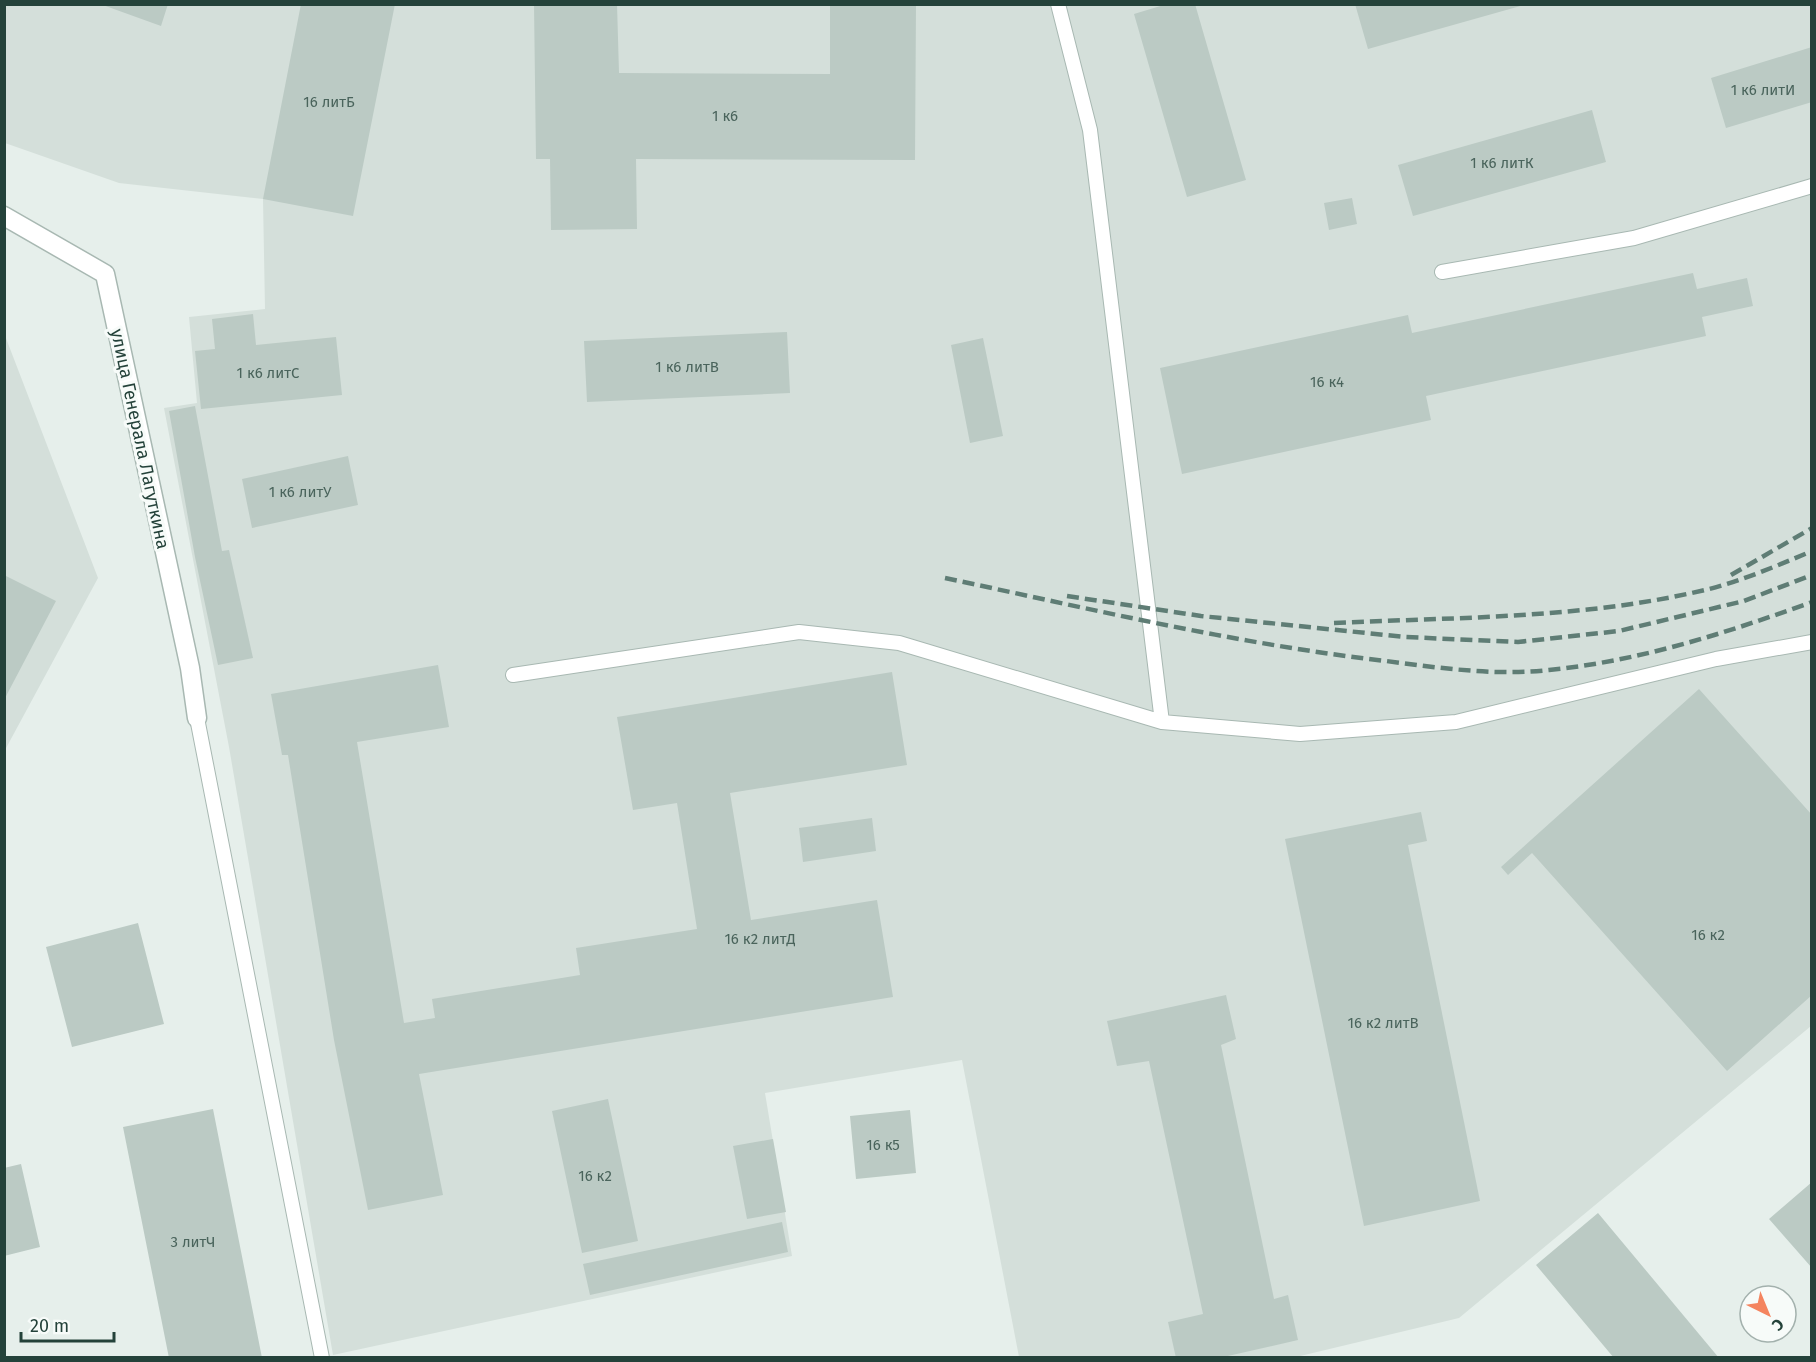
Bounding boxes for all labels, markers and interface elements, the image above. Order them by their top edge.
house number: 1 к6 литИ [1731,81,1795,99]
house number: 16 литБ [303,93,355,111]
house number: 1 к6 [712,107,738,125]
house number: 1 к6 литК [1470,154,1534,172]
street label: улица Генерала Лагуткина [106,327,174,551]
house number: 1 к6 литВ [655,358,719,376]
house number: 1 к6 литС [237,364,300,382]
house number: 16 к4 [1310,373,1344,391]
house number: 1 к6 литУ [269,483,332,501]
house number: 16 к2 [1691,926,1725,944]
house number: 16 к2 литД [724,930,796,948]
house number: 16 к2 литВ [1347,1014,1419,1032]
house number: 16 к5 [866,1136,900,1154]
house number: 16 к2 [578,1167,612,1185]
house number: 3 литЧ [170,1233,216,1251]
north arrow [1738,1284,1798,1344]
scale bar [21,1305,114,1343]
text: 20 m [30,1315,69,1337]
text: С [1767,1315,1788,1335]

